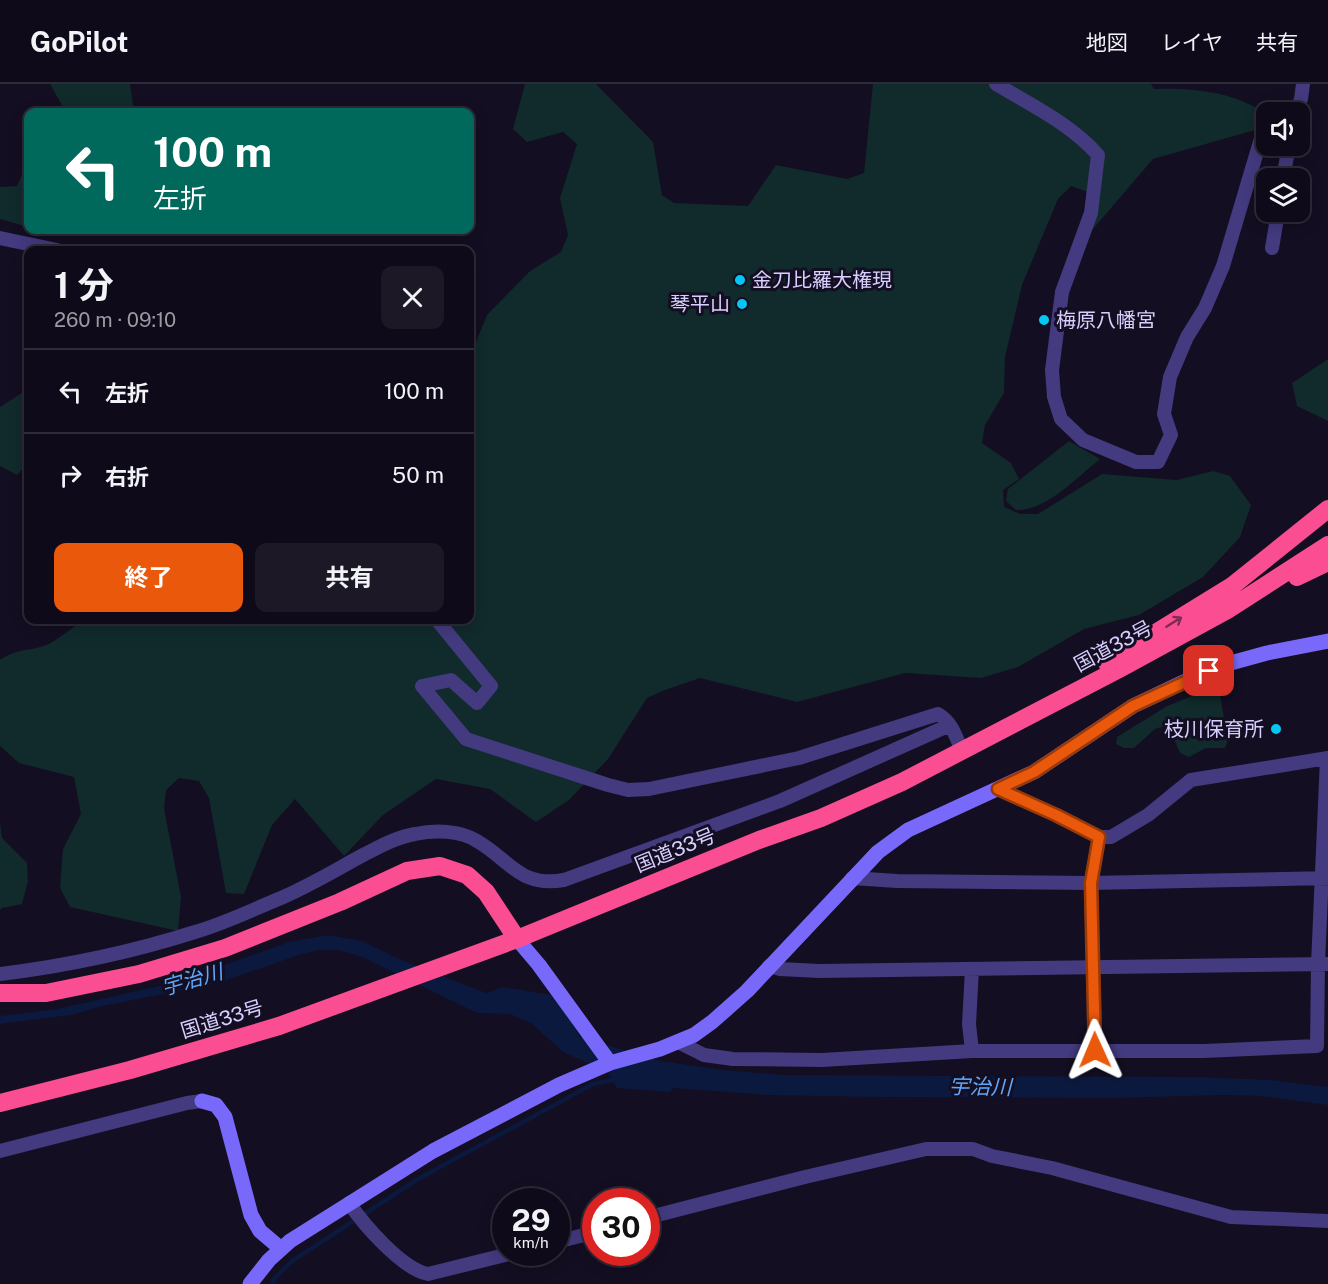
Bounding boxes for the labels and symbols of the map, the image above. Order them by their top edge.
place label: 金刀比羅大権現 [752,268,892,292]
marker: 金刀比羅大権現 [733,273,747,287]
place label: 琴平山 [670,292,730,316]
marker: 琴平山 [735,297,749,311]
place label: 梅原八幡宮 [1056,308,1156,332]
marker: 梅原八幡宮 [1037,313,1051,327]
street label: 国道33号 [1070,615,1156,677]
one-way arrow [1165,616,1182,629]
pin [1183,645,1234,696]
place label: 枝川保育所 [1164,717,1264,741]
marker: 枝川保育所 [1269,722,1283,736]
street label: 国道33号 [631,823,719,877]
water label: 宇治川 [158,958,228,1000]
street label: 国道33号 [178,995,266,1043]
position arrow [1063,1018,1127,1082]
water label: 宇治川 [948,1073,1014,1100]
speed limit sign: 30 [582,1188,660,1266]

